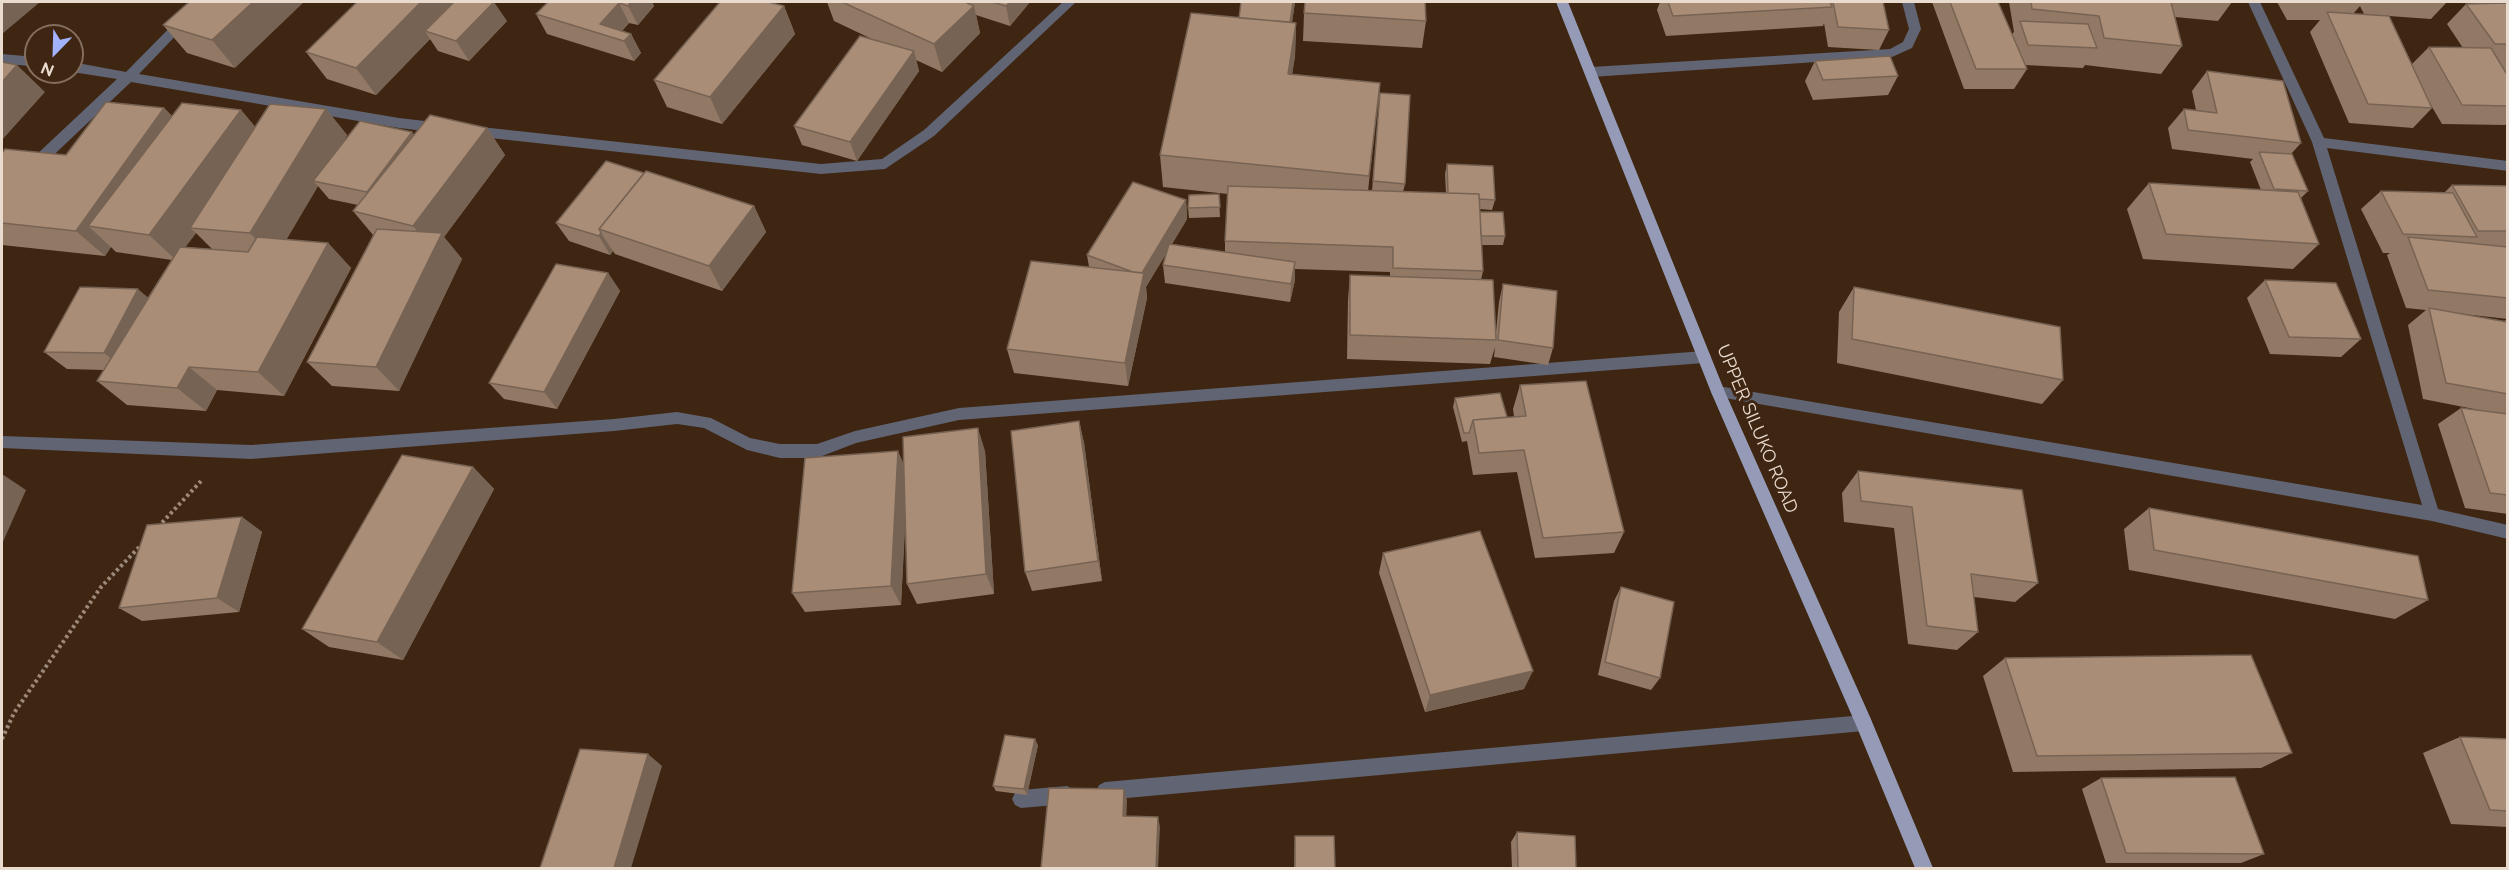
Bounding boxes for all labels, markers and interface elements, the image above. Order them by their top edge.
north arrow [24,24,84,84]
text: N [38,58,57,80]
street label: UPPER SILUKO ROAD [1712,341,1802,517]

